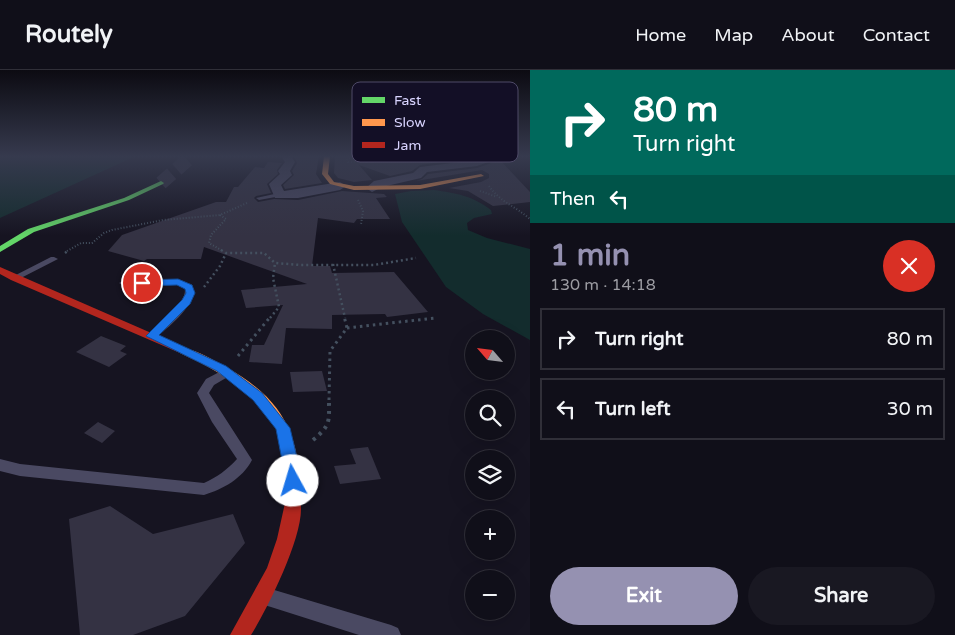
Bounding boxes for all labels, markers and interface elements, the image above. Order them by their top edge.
text: Routely [25,20,113,49]
text: Home [635,24,686,46]
text: Map [714,24,753,46]
text: About [781,24,835,46]
text: Contact [863,24,930,46]
legend [352,82,518,162]
text: 80 m [633,89,718,131]
icon: right [550,90,615,155]
text: Fast [394,92,422,109]
text: Slow [394,114,426,131]
text: Turn right [633,131,735,157]
text: Jam [394,137,421,154]
icon: left [605,185,633,213]
text: Then [550,188,595,210]
text: 1 min [550,237,630,274]
button: close [883,240,935,292]
pin [121,262,163,304]
icon: arrive [128,269,156,297]
text: 130 m · 14:18 [550,275,656,295]
icon: right [552,325,580,353]
text: Turn right [595,328,683,350]
text: 80 m [887,328,933,350]
north arrow [465,330,515,380]
map controls [465,330,515,620]
button: search [465,390,515,440]
icon: left [552,395,580,423]
text: Turn left [595,398,671,420]
text: 30 m [887,398,933,420]
button: layers [465,450,515,500]
position arrow [266,454,318,506]
button: + [465,510,515,560]
button: Exit [550,567,738,625]
button: Share [748,567,935,625]
button: − [465,570,515,620]

